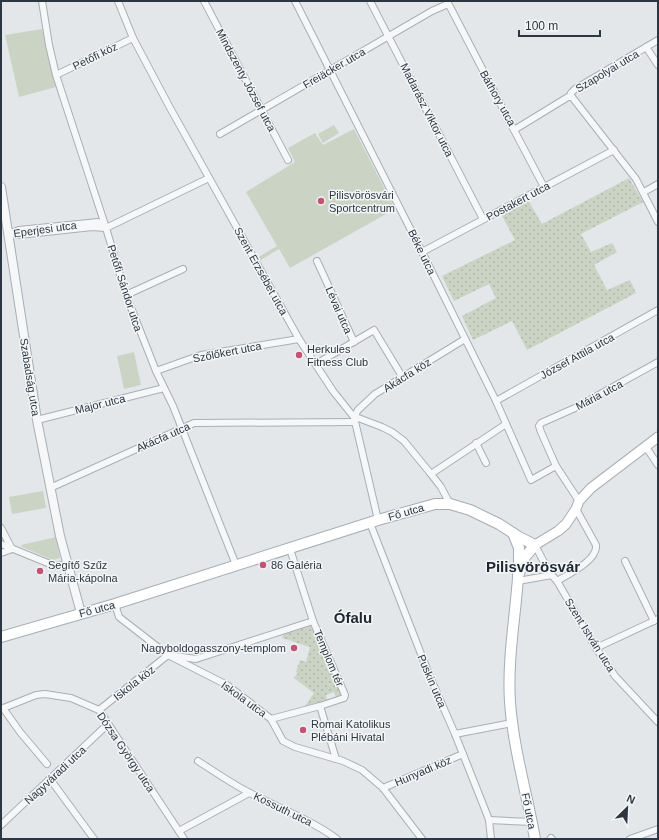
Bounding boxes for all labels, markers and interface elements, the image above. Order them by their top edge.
scale bar [519,12,600,38]
text: 100 m [525,19,558,33]
street label: Mindszenty József utca [214,27,279,134]
street label: Petőfi köz [71,40,119,72]
street label: Freiäcker utca [301,45,368,91]
street label: Szapolyai utca [573,47,642,95]
street label: Madarász Viktor utca [398,61,456,159]
street label: Báthory utca [478,68,519,129]
street label: Postakert utca [484,179,553,223]
place label: Pilisvörösvári Sportcentrum [329,189,395,214]
marker: Pilisvörösvári Sportcentrum [316,196,326,206]
street label: Eperjesi utca [13,219,78,239]
street label: Szent Erzsébet utca [232,225,291,318]
street label: Béke utca [406,227,439,277]
street label: Petőfi Sándor utca [105,243,145,334]
street label: Lévai utca [323,285,355,336]
street label: József Attila utca [538,330,617,381]
street label: Szabadság utca [18,337,42,418]
street label: Szőlőkert utca [192,339,263,365]
place label: Herkules Fitness Club [307,343,368,368]
marker: Herkules Fitness Club [294,350,304,360]
street label: Akácfa köz [381,356,433,394]
street label: Mária utca [574,377,625,412]
street label: Major utca [74,392,127,416]
street label: Akácfa utca [134,419,192,454]
street label: Fő utca [387,501,426,523]
district label: Pilisvörösvár [486,558,580,575]
place label: Segítő Szűz Mária-kápolna [48,559,119,584]
place label: 86 Galéria [271,559,323,571]
marker: 86 Galéria [258,560,268,570]
marker: Segítő Szűz Mária-kápolna [35,566,45,576]
street label: Szent István utca [563,596,618,675]
street label: Fő utca [78,598,117,620]
district label: Ófalu [334,609,372,626]
street label: Templom tér [312,628,346,689]
place label: Nagyboldogasszony-templom [141,642,286,654]
marker: Nagyboldogasszony-templom [289,643,299,653]
street label: Puskin utca [415,652,449,710]
street label: Iskola köz [111,663,157,703]
street label: Iskola utca [219,679,270,720]
street label: Dózsa György utca [95,710,158,795]
place label: Romai Katolikus Plébáni Hivatal [311,718,391,743]
marker: Romai Katolikus Plébáni Hivatal [298,725,308,735]
street label: Nagyváradi utca [22,743,89,806]
street label: Hunyadi köz [393,754,453,788]
north arrow [607,788,647,828]
street label: Kossuth utca [252,790,315,829]
street label: Fő utca [520,792,539,831]
text: N [625,792,637,806]

